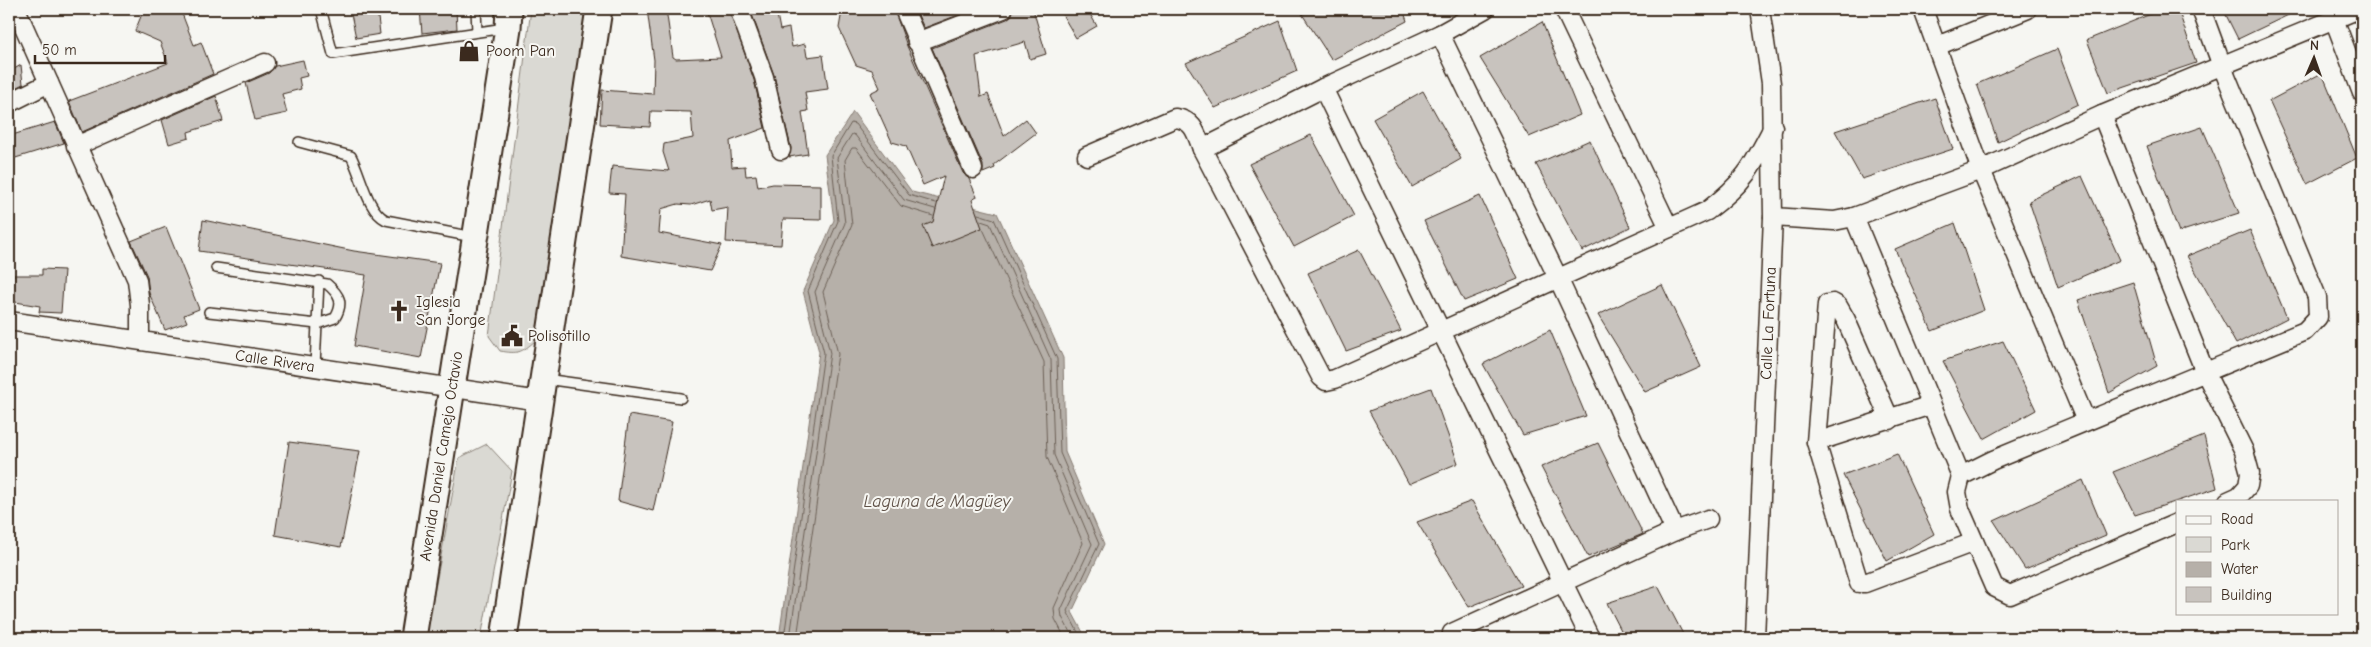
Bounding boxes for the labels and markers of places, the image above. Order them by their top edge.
shop icon: Poom Pan [456,38,482,64]
place label: Poom Pan [486,42,555,60]
place label: Iglesia San Jorge [416,293,485,329]
church icon: Iglesia San Jorge [386,298,412,324]
public building icon: Polisotillo [499,323,525,349]
place label: Polisotillo [528,327,591,345]

